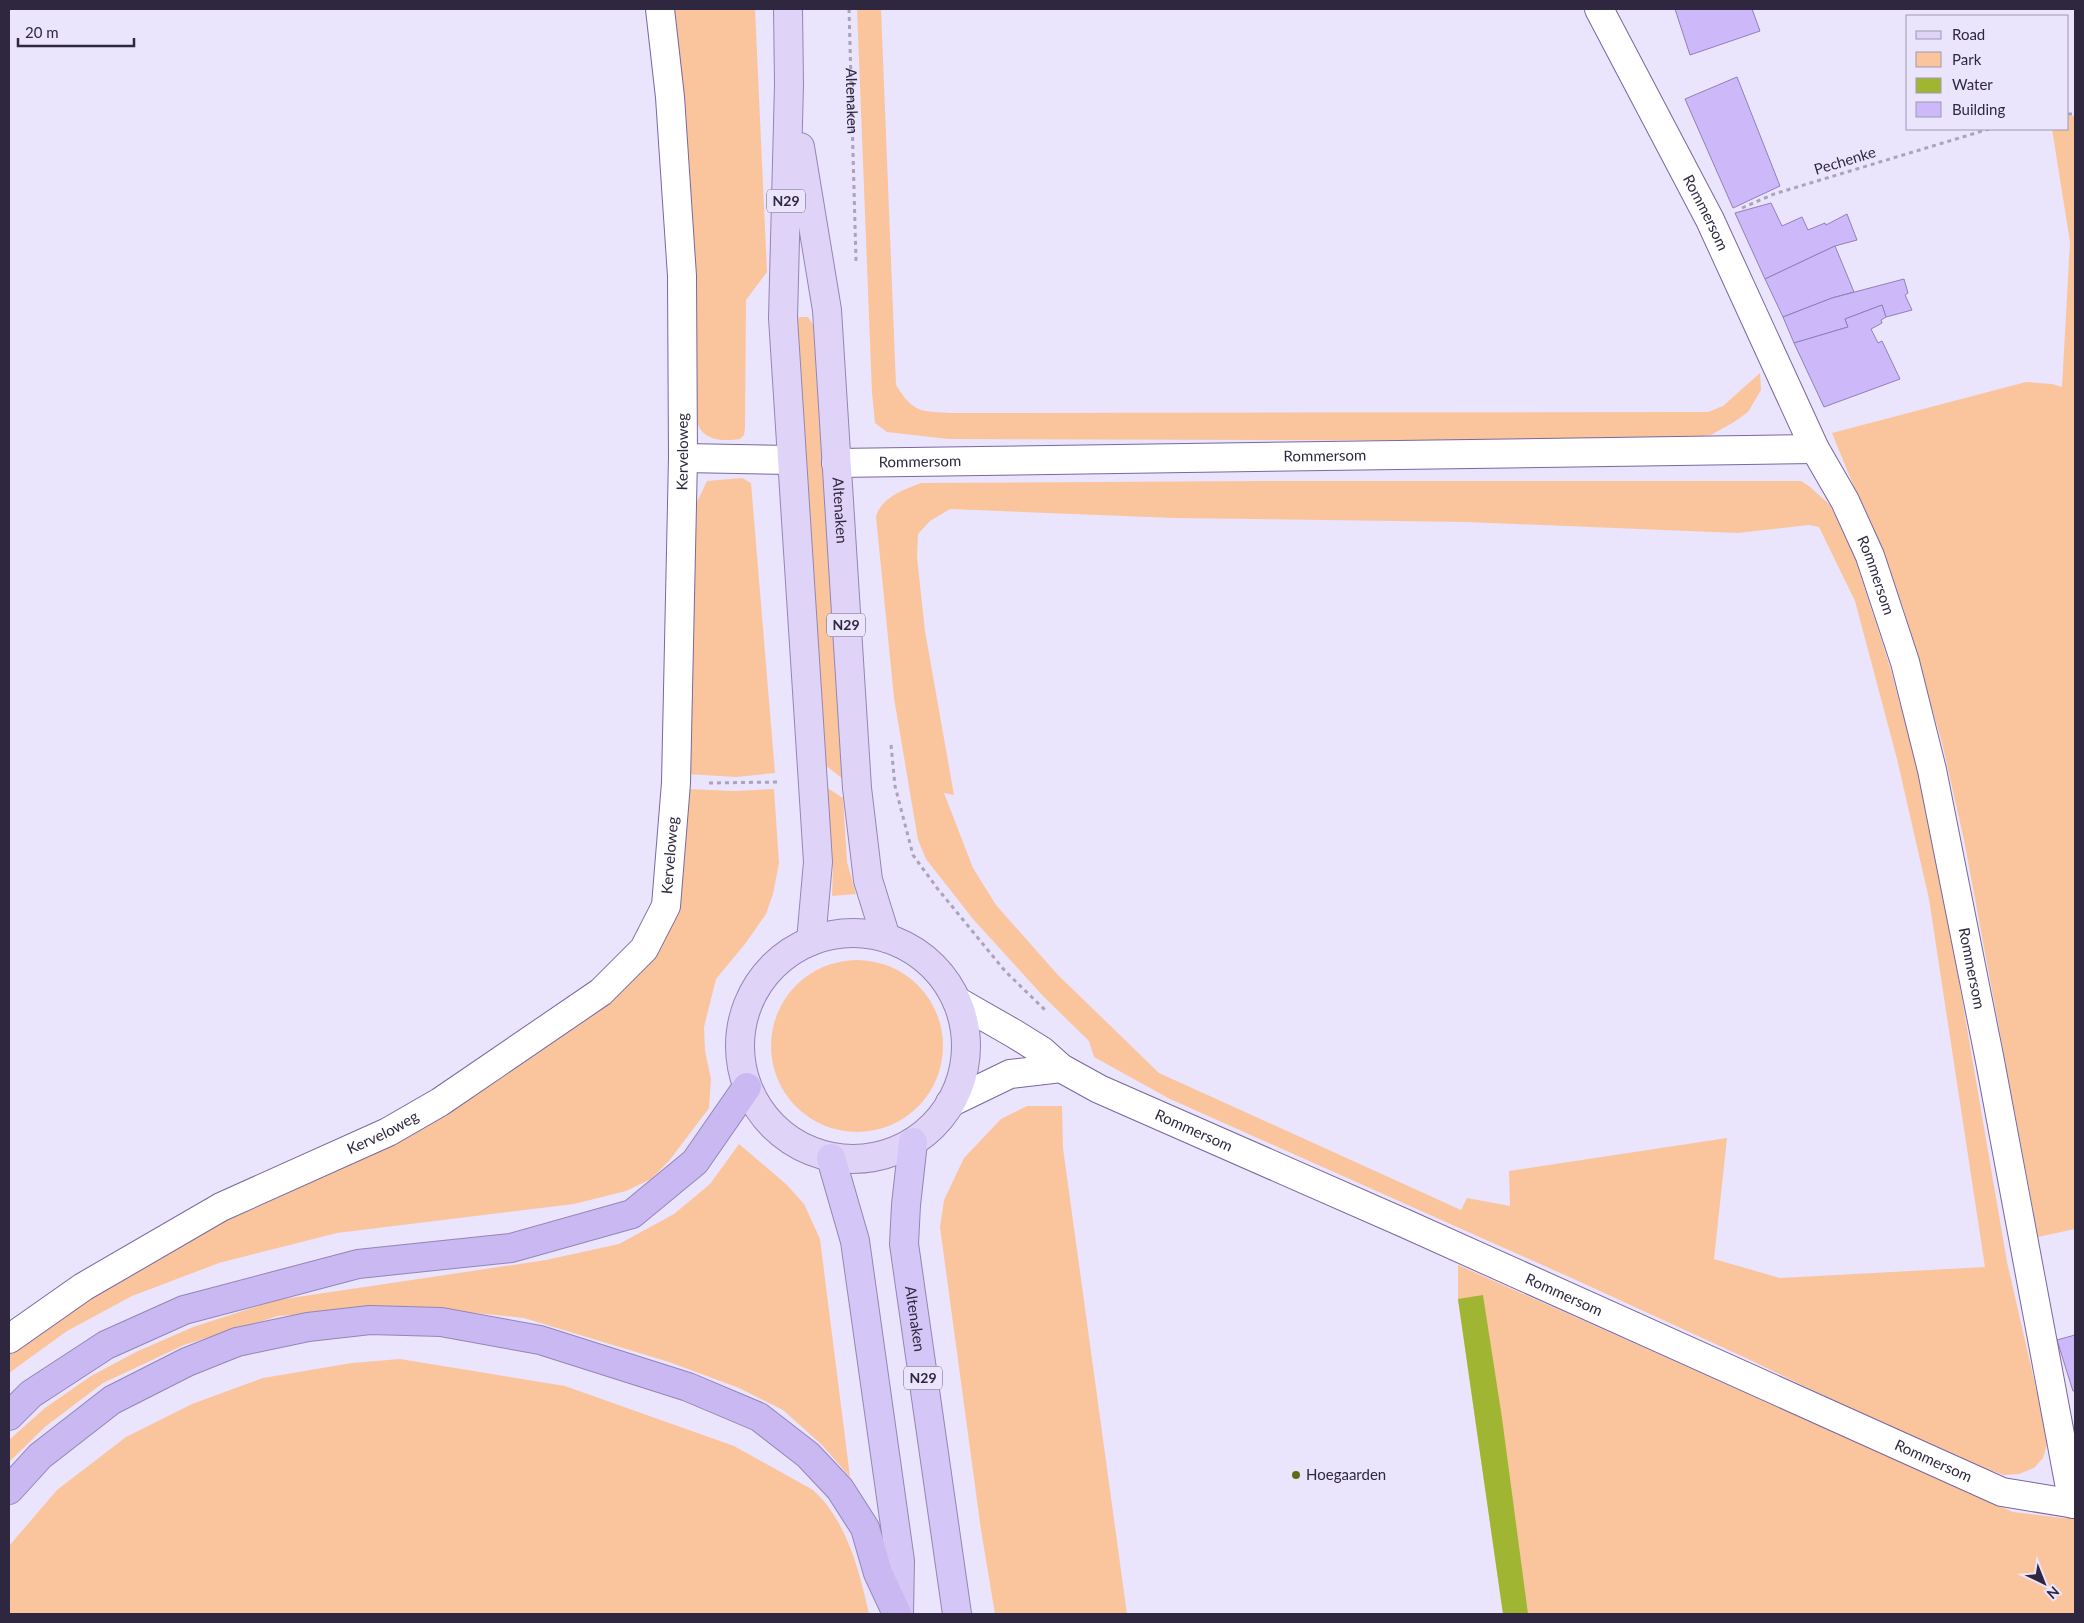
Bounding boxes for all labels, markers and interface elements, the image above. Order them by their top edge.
scale bar [18,15,134,47]
legend [1906,15,2069,130]
text: 20 m [25,23,59,41]
text: Road [1952,25,1985,43]
text: Park [1952,50,1982,68]
street label: Altenaken [843,68,862,134]
text: Water [1952,75,1993,93]
text: Building [1952,100,2005,118]
street label: Pechenke [1812,142,1878,178]
street label: Rommersom [1680,171,1733,253]
road number: N29 [767,190,805,212]
street label: Kerveloweg [672,413,691,491]
street label: Rommersom [1283,445,1366,465]
street label: Rommersom [878,451,962,470]
street label: Altenaken [830,477,852,544]
street label: Rommersom [1854,533,1899,617]
road number: N29 [827,614,865,636]
street label: Kerveloweg [657,816,681,895]
street label: Rommersom [1956,926,1989,1011]
street label: Rommersom [1153,1105,1236,1155]
street label: Kerveloweg [344,1106,421,1157]
street label: Rommersom [1523,1269,1606,1319]
street label: Altenaken [902,1285,929,1353]
road number: N29 [904,1366,942,1390]
street label: Rommersom [1892,1435,1975,1485]
place label: Hoegaarden [1306,1465,1386,1483]
marker: Hoegaarden [1290,1469,1302,1481]
north arrow [2019,1558,2069,1608]
text: N [2043,1583,2063,1603]

